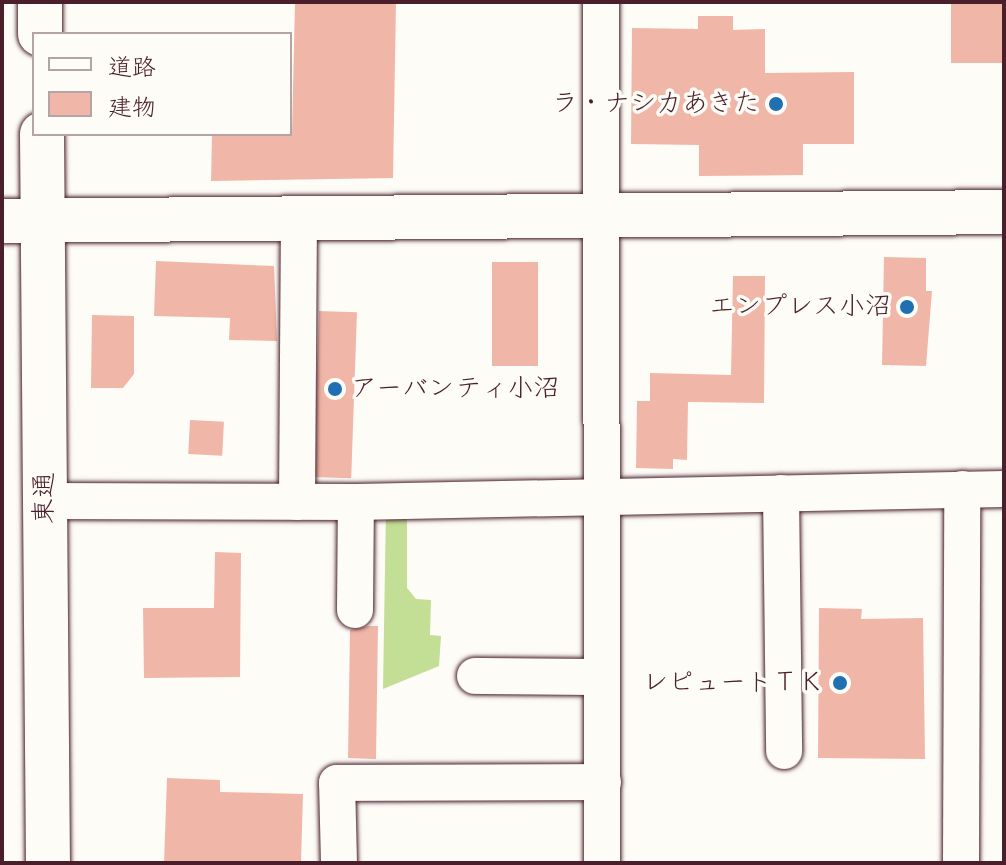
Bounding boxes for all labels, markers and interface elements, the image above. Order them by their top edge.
legend [32,32,292,136]
text: 道路 [108,53,156,81]
place label: ラ・ナシカあきた [552,88,760,120]
text: 建物 [108,93,156,121]
marker: ラ・ナシカあきた [767,95,785,113]
place label: エンプレス小沼 [709,291,891,323]
marker: エンプレス小沼 [898,298,916,316]
place label: アーバンティ小沼 [351,373,558,405]
marker: アーバンティ小沼 [326,380,344,398]
street label: 東通 [29,472,61,524]
place label: レピュートＴＫ [642,667,824,699]
marker: レピュートＴＫ [831,674,849,692]

